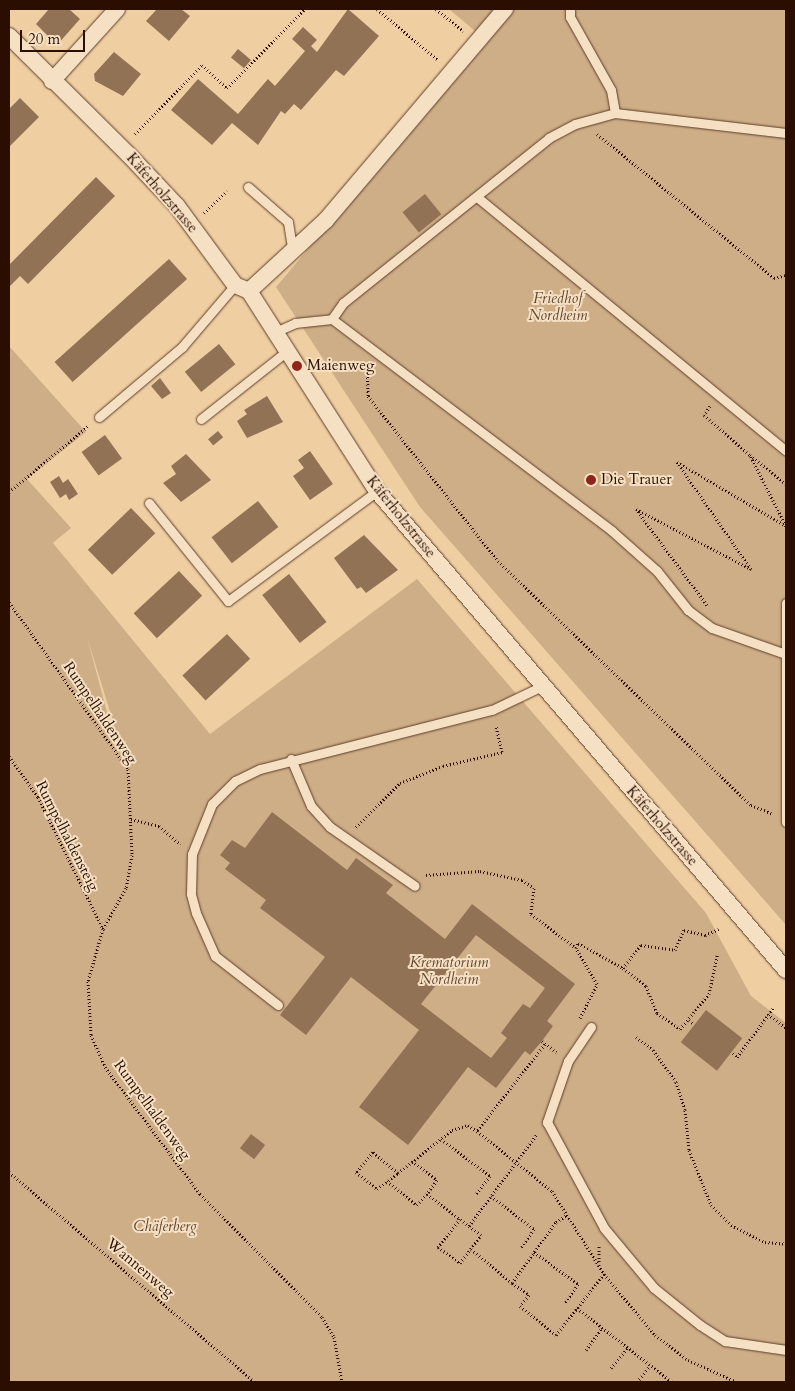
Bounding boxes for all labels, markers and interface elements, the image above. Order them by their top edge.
scale bar [22,20,88,52]
text: 20 m [28,29,60,49]
street label: Käferholzstrasse [122,149,202,237]
park label: Friedhof Nordheim [528,289,588,324]
place label: Maienweg [307,357,374,375]
marker: Maienweg [291,360,303,372]
place label: Die Trauer [601,471,672,489]
street label: Käferholzstrasse [363,472,439,562]
marker: Die Trauer [585,474,597,486]
street label: Rumpelhaldenweg [59,659,141,767]
street label: Rumpelhaldensteig [32,778,102,894]
street label: Käferholzstrasse [622,782,702,870]
park label: Krematorium Nordheim [409,953,489,988]
street label: Rumpelhaldenweg [110,1057,194,1163]
park label: Chäferberg [133,1218,197,1236]
street label: Wannenweg [103,1235,177,1301]

